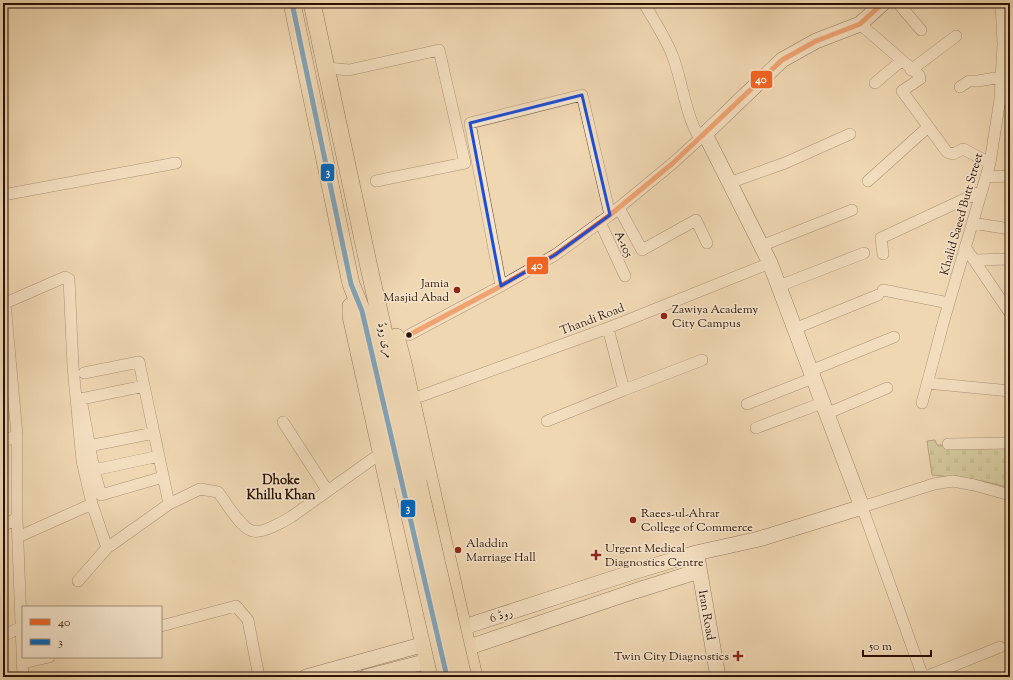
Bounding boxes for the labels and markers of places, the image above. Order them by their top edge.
place label: Jamia Masjid Abad [383,275,449,307]
marker: Jamia Masjid Abad [452,285,462,295]
place label: Zawiya Academy City Campus [672,301,758,333]
marker: Zawiya Academy City Campus [659,311,669,321]
unlabelled marker [404,330,414,340]
place label: Raees-ul-Ahrar College of Commerce [641,505,753,537]
marker: Raees-ul-Ahrar College of Commerce [628,515,638,525]
place label: Aladdin Marriage Hall [466,535,536,567]
place label: Urgent Medical Diagnostics Centre [605,540,704,572]
marker: Aladdin Marriage Hall [453,545,463,555]
marker: Urgent Medical Diagnostics Centre [590,549,602,561]
place label: Twin City Diagnostics [614,648,729,666]
marker: Twin City Diagnostics [732,650,744,662]

